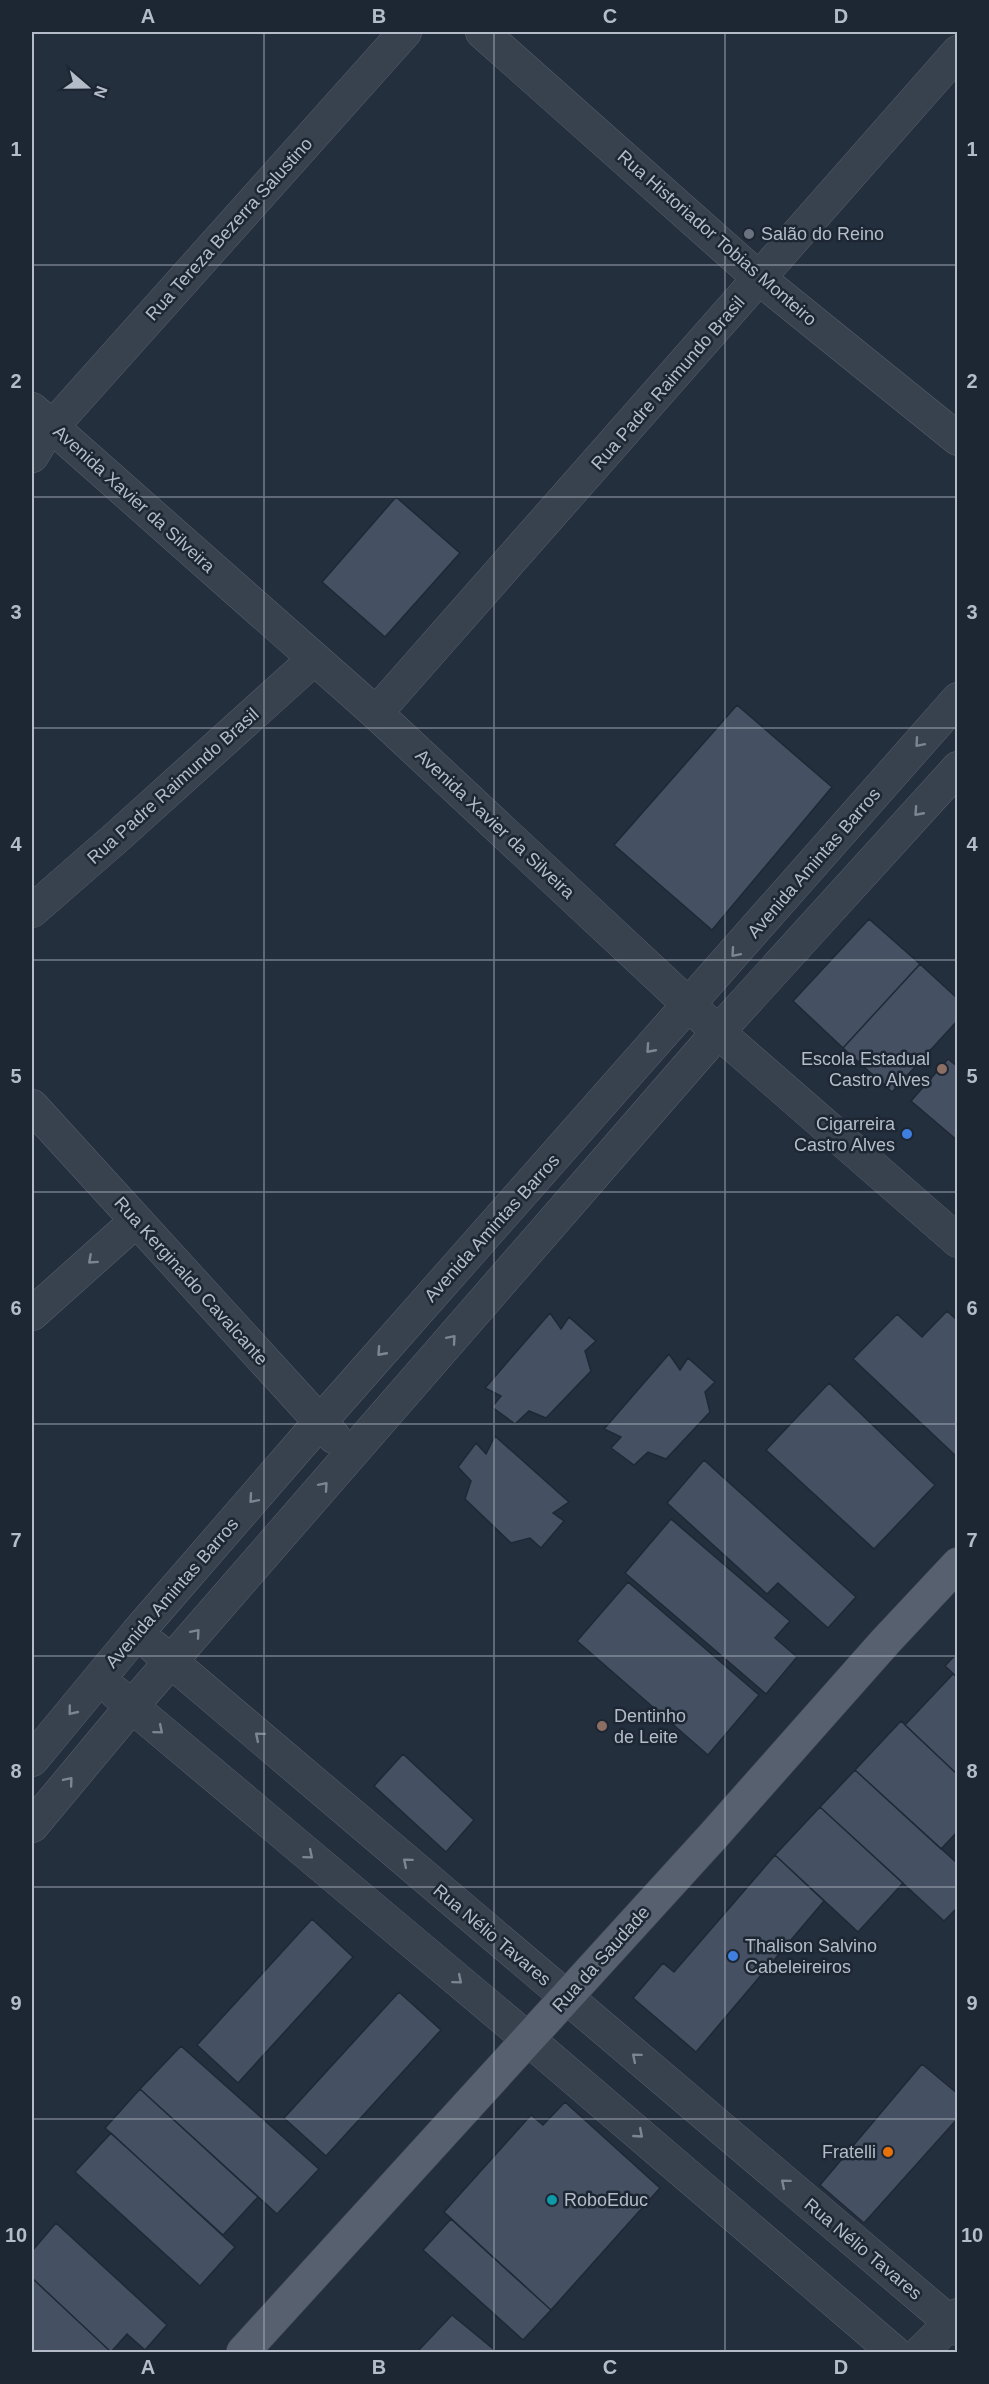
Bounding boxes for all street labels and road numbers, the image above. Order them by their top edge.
street label: Rua Tereza Bezerra Salustino [142,134,316,324]
street label: Rua Historiador Tobias Monteiro [614,146,820,330]
street label: Rua Padre Raimundo Brasil [587,292,749,474]
street label: Avenida Xavier da Silveira [49,421,219,577]
street label: Rua Padre Raimundo Brasil [83,704,263,868]
street label: Avenida Xavier da Silveira [411,745,579,904]
street label: Avenida Amintas Barros [744,784,884,942]
street label: Avenida Amintas Barros [420,1150,564,1306]
street label: Rua Kerginaldo Cavalcante [110,1193,272,1369]
street label: Avenida Amintas Barros [102,1514,242,1672]
street label: Rua Nélio Tavares [429,1880,555,1990]
street label: Rua da Saudade [548,1902,654,2016]
street label: Rua Nélio Tavares [800,2194,926,2304]

